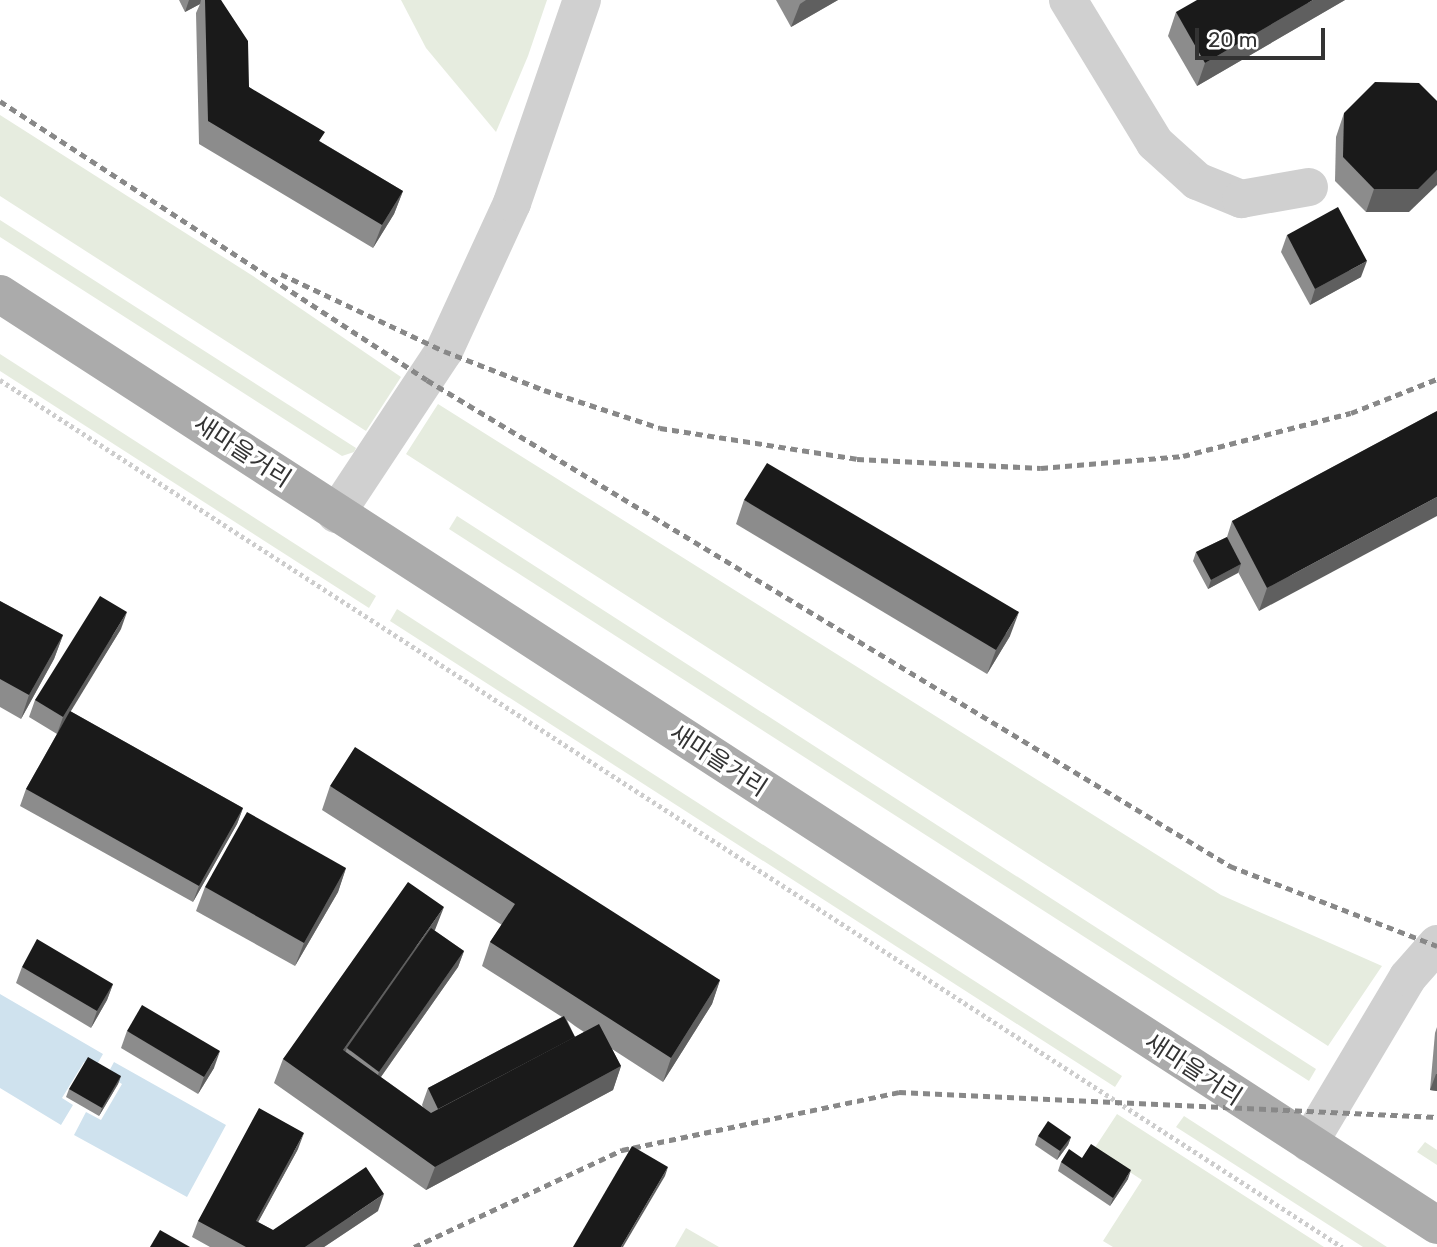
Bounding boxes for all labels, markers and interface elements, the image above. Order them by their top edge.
scale bar [1199,14,1328,58]
text: 20 m [1208,27,1257,52]
street label: 새마을거리 [188,410,296,494]
street label: 새마을거리 [664,719,772,803]
street label: 새마을거리 [1139,1028,1247,1112]

